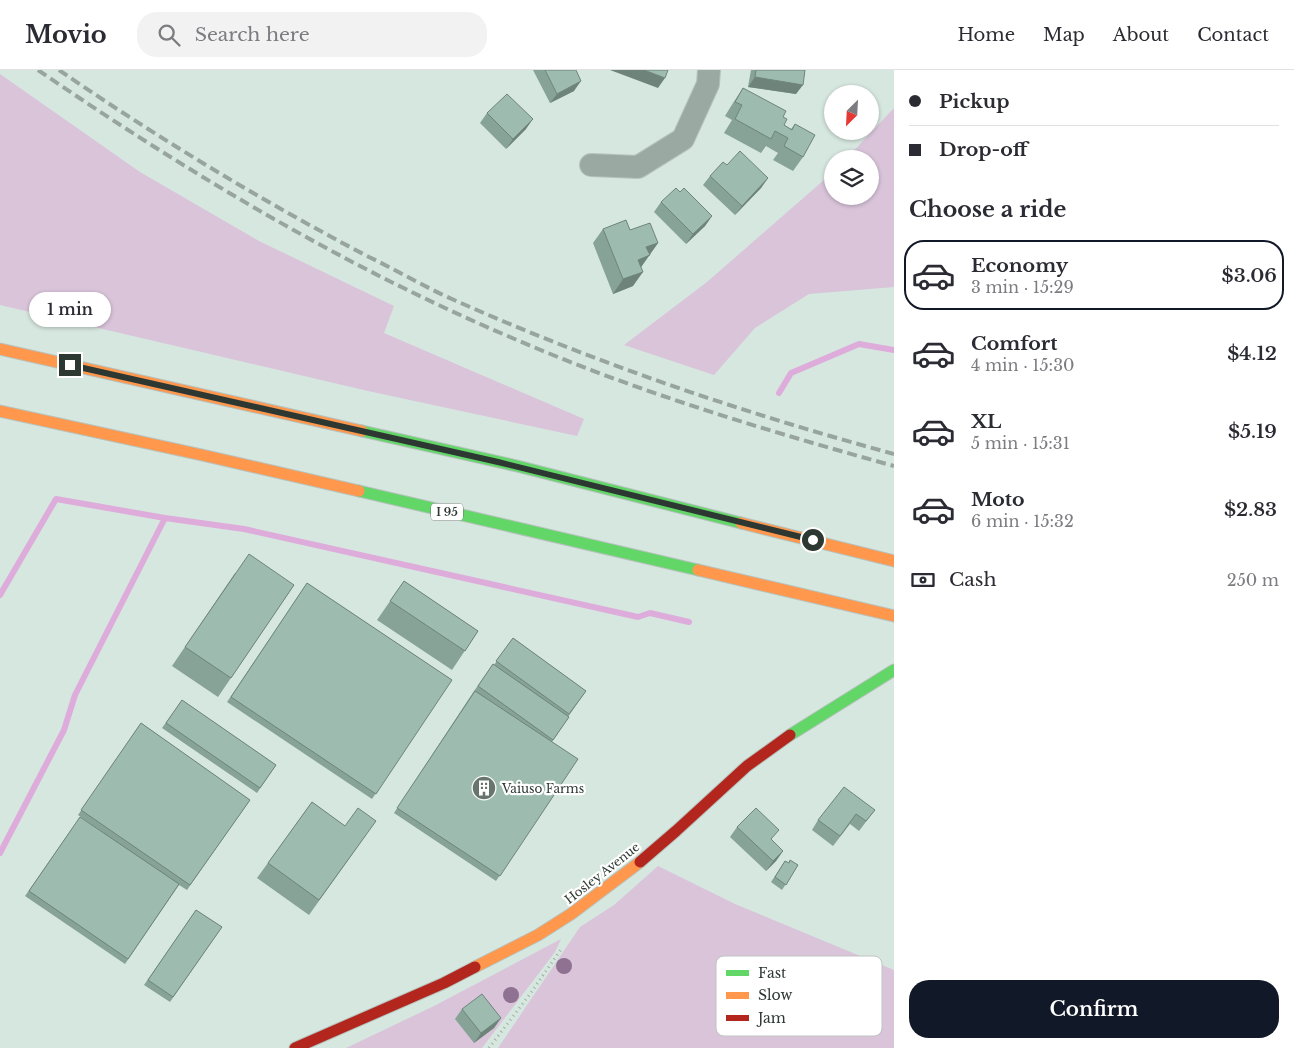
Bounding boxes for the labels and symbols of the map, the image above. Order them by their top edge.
north arrow [824,85,879,140]
callout: 1 min [29,292,111,328]
route end [59,354,81,376]
road number: I 95 [431,504,463,521]
route start [802,529,824,551]
building icon: Vaiuso Farms [471,775,497,801]
place label: Vaiuso Farms [501,781,584,796]
street label: Hosley Avenue [562,839,642,907]
legend [716,956,882,1036]
text: Fast [758,964,787,982]
text: Slow [758,986,792,1004]
text: Jam [756,1009,786,1027]

